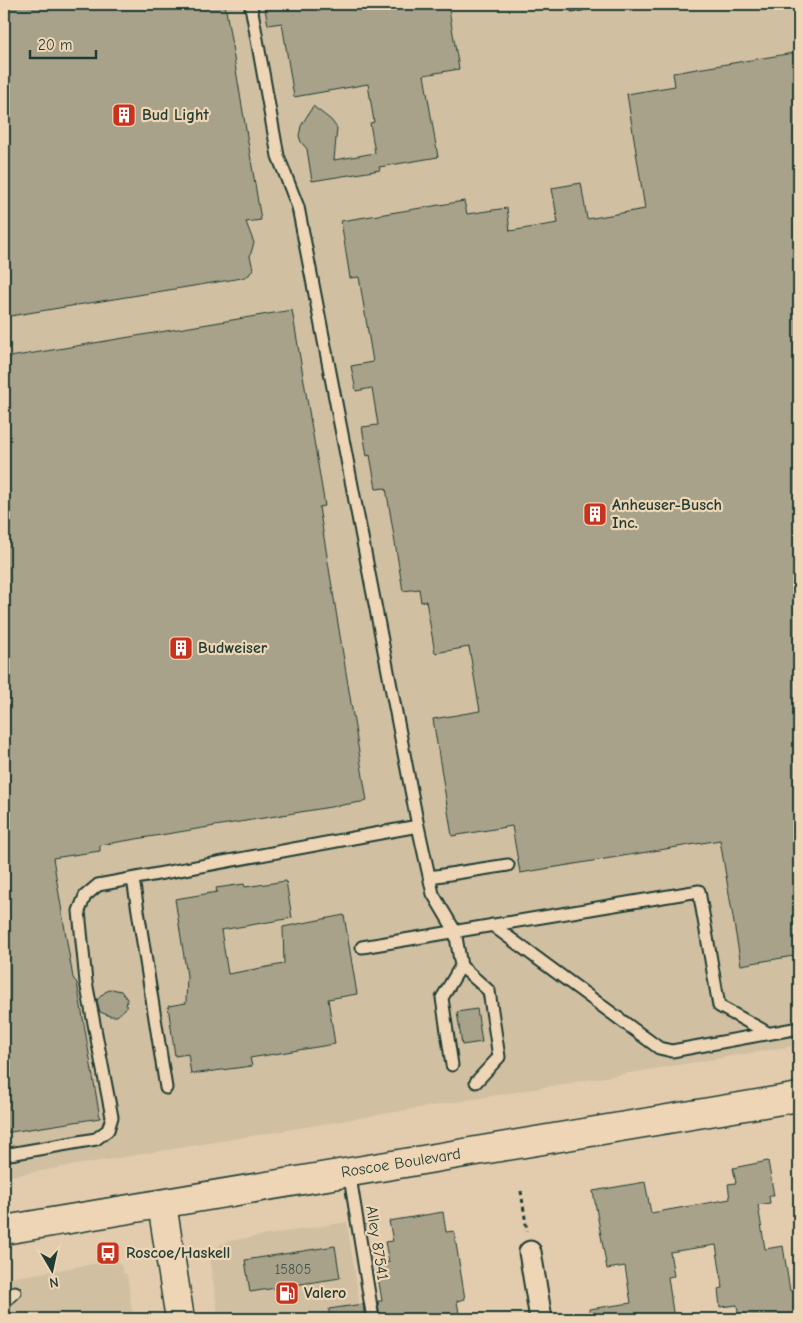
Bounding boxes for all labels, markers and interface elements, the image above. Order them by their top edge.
scale bar [30,28,96,60]
text: 20 m [38,36,72,54]
building icon: Bud Light [111,102,137,128]
place label: Bud Light [142,106,209,124]
place label: Anheuser-Busch Inc. [612,496,722,532]
building icon: Anheuser-Busch Inc. [582,501,608,527]
building icon: Budweiser [168,635,194,661]
place label: Budweiser [198,639,268,657]
street label: Roscoe Boulevard [340,1145,462,1181]
street label: Alley 87541 [362,1204,392,1282]
bus stop icon: Roscoe/Haskell [95,1240,121,1266]
place label: Roscoe/Haskell [126,1244,230,1262]
north arrow [28,1246,78,1296]
house number: 15805 [275,1261,311,1278]
text: N [48,1273,60,1291]
fuel station icon: Valero [274,1280,300,1306]
place label: Valero [304,1284,346,1302]

